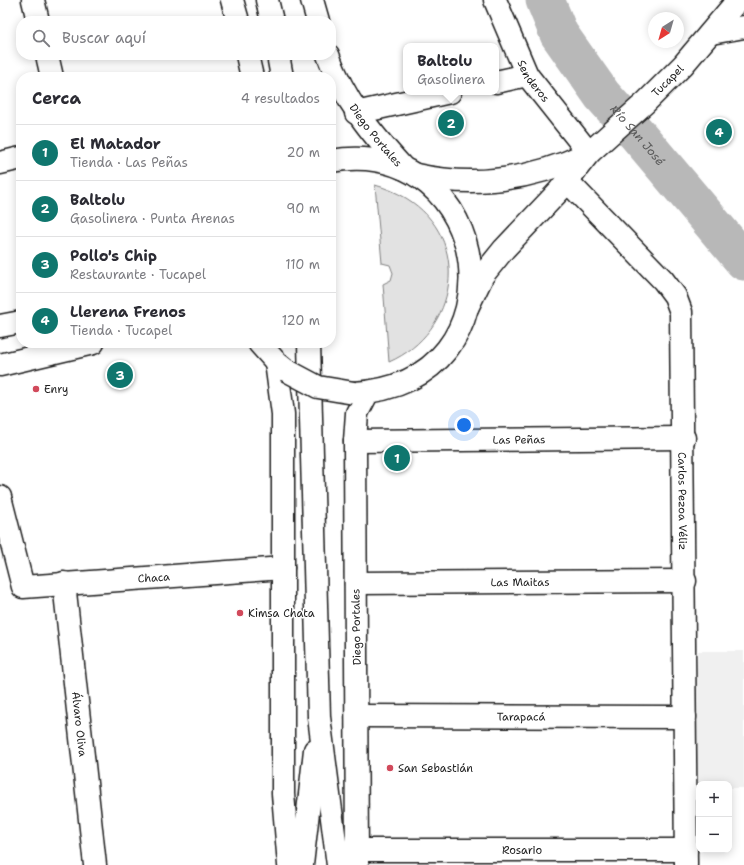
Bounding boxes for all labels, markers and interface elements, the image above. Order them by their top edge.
north arrow [648,12,684,48]
search box [16,16,336,60]
icon: search [30,27,52,49]
text: Buscar aquí [62,28,146,48]
popup [403,43,499,95]
text: Baltolu [417,51,473,71]
street label: Senderos [513,58,553,106]
street label: Tucapel [648,61,688,100]
text: Gasolinera [417,71,485,88]
text: Cerca [32,87,81,109]
text: 4 resultados [241,90,320,107]
street label: Diego Portales [346,101,405,170]
water label: Río San José [607,101,668,169]
pin: 2 [438,108,464,138]
pin: 4 [706,117,732,147]
text: El Matador [70,134,161,154]
text: 1 [42,144,48,161]
text: 20 m [287,144,320,161]
text: Tienda · Las Peñas [70,154,188,171]
text: Baltolu [70,190,125,210]
text: 2 [40,200,50,217]
text: 90 m [286,200,320,217]
text: Gasolinera · Punta Arenas [70,210,235,227]
text: Pollo's Chip [70,246,157,266]
text: 3 [40,256,50,273]
text: 110 m [285,256,320,273]
text: Restaurante · Tucapel [70,266,206,283]
text: Llerena Frenos [70,302,186,322]
text: 4 [40,312,50,329]
text: 120 m [282,312,320,329]
text: Tienda · Tucapel [70,322,172,339]
pin: 3 [107,360,133,390]
place label: Enry [44,382,68,397]
marker: Enry [31,384,41,394]
your location [454,415,474,435]
street label: Las Peñas [492,432,546,448]
pin: 1 [384,443,410,473]
street label: Carlos Pezoa Véliz [674,452,690,550]
street label: Chaca [137,569,171,587]
street label: Las Maitas [490,575,550,590]
street label: Diego Portales [348,588,365,666]
place label: Kimsa Chata [248,606,315,621]
marker: Kimsa Chata [235,608,245,618]
street label: Álvaro Oliva [68,691,90,758]
street label: Tarapacá [497,709,545,725]
place label: San Sebastián [398,761,473,776]
marker: San Sebastián [385,763,395,773]
map controls [696,781,732,853]
button: + [696,781,732,817]
button: − [696,817,732,853]
street label: Rosario [502,843,542,858]

